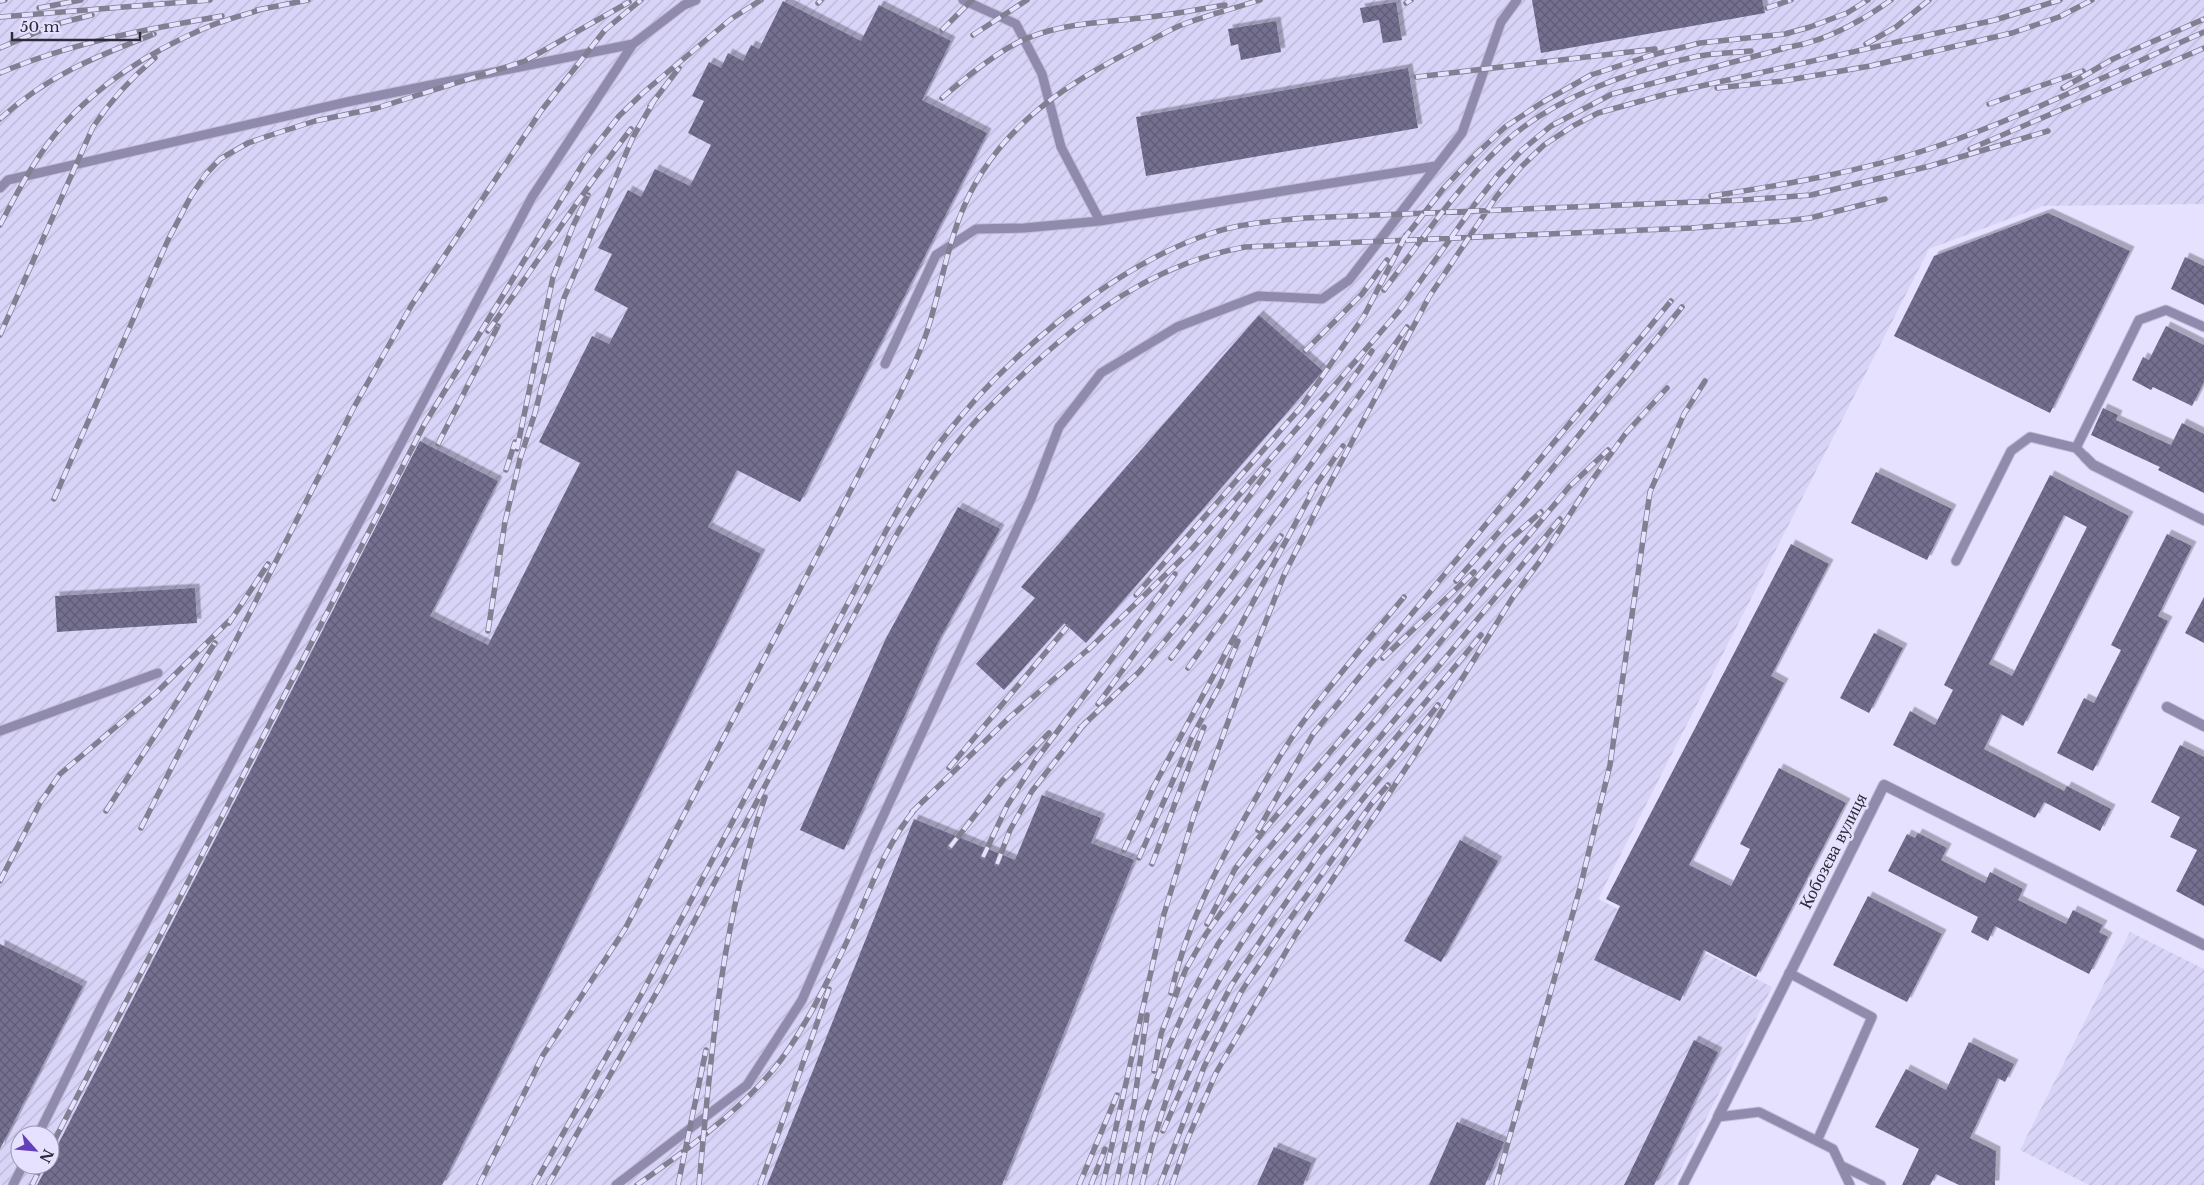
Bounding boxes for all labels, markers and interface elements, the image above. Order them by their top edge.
scale bar [12,10,140,42]
text: 50 m [20,17,60,36]
street label: Кобозєва вулиця [1794,789,1872,913]
north arrow [10,1125,60,1175]
text: N [36,1146,58,1166]

